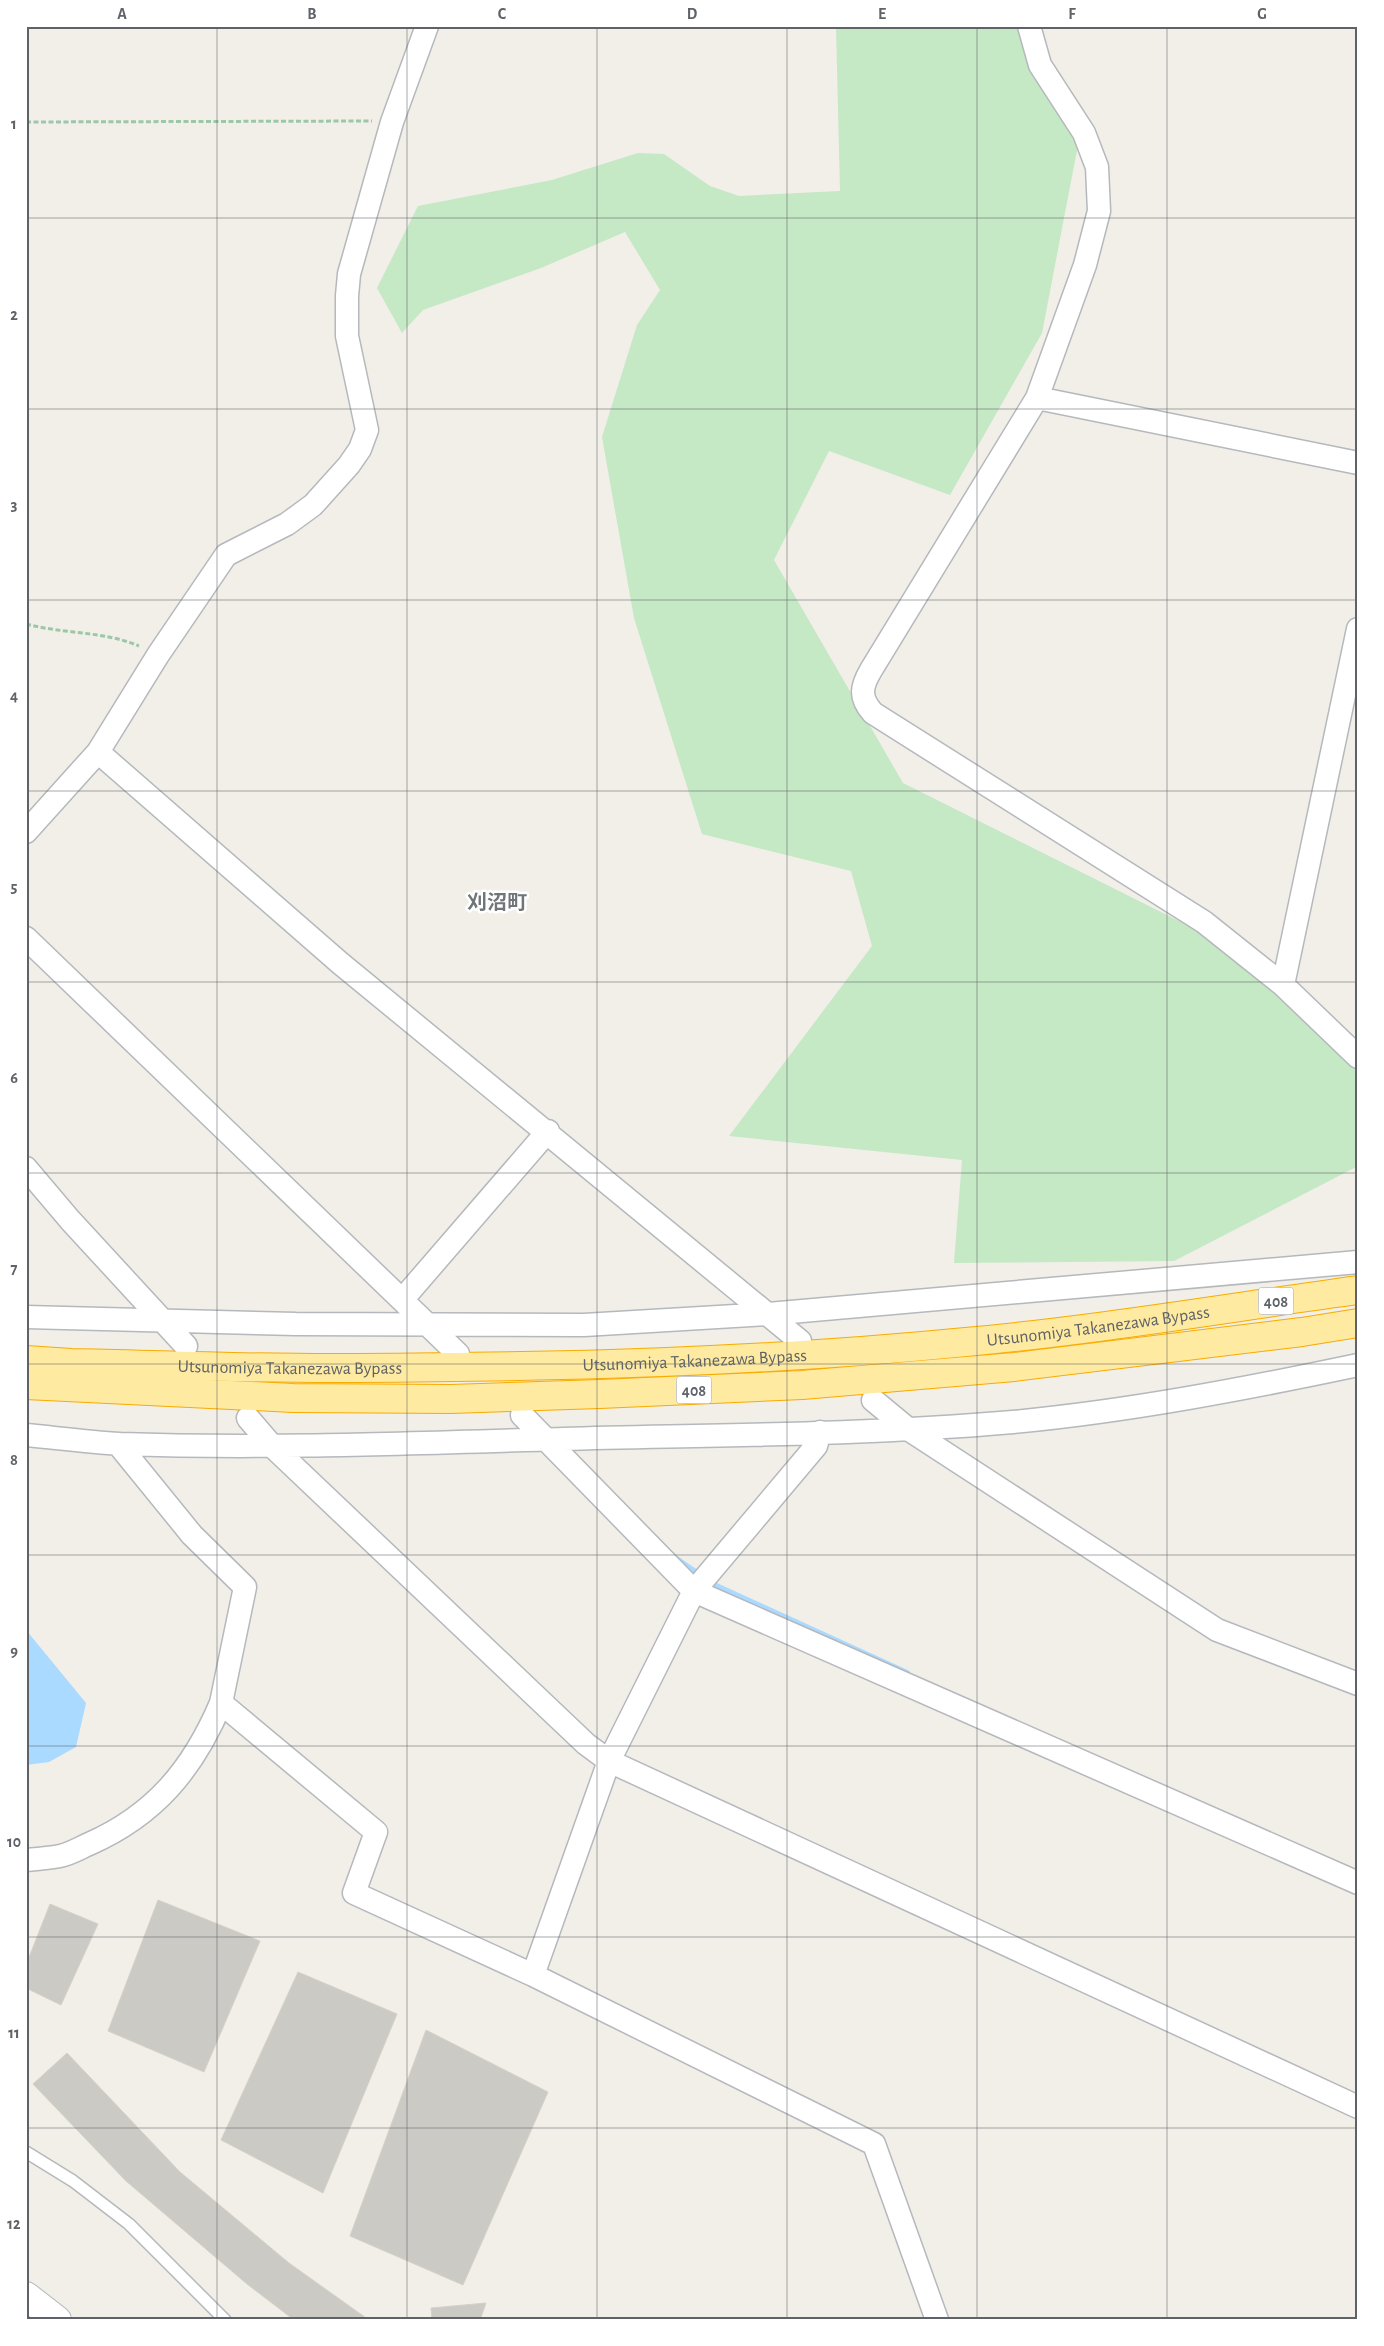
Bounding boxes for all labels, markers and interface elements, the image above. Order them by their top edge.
text: A [117,6,127,22]
text: B [307,6,317,22]
text: C [498,6,507,22]
text: D [687,6,698,22]
text: E [878,6,886,22]
text: F [1068,6,1076,22]
text: G [1257,6,1267,22]
text: 1 [11,116,17,132]
text: 2 [10,307,18,323]
text: 3 [11,497,18,513]
text: 4 [10,688,18,704]
text: 5 [11,879,18,895]
district label: 刈沼町 [467,892,527,913]
text: 6 [10,1070,18,1086]
text: 7 [11,1261,18,1277]
road number: 408 [1258,1288,1294,1314]
street label: Utsunomiya Takanezawa Bypass [986,1304,1211,1350]
street label: Utsunomiya Takanezawa Bypass [582,1347,808,1375]
street label: Utsunomiya Takanezawa Bypass [177,1358,402,1378]
road number: 408 [676,1376,712,1404]
text: 8 [10,1452,18,1468]
text: 9 [10,1643,18,1659]
text: 10 [7,1834,21,1850]
text: 11 [8,2025,20,2041]
text: 12 [7,2216,21,2232]

